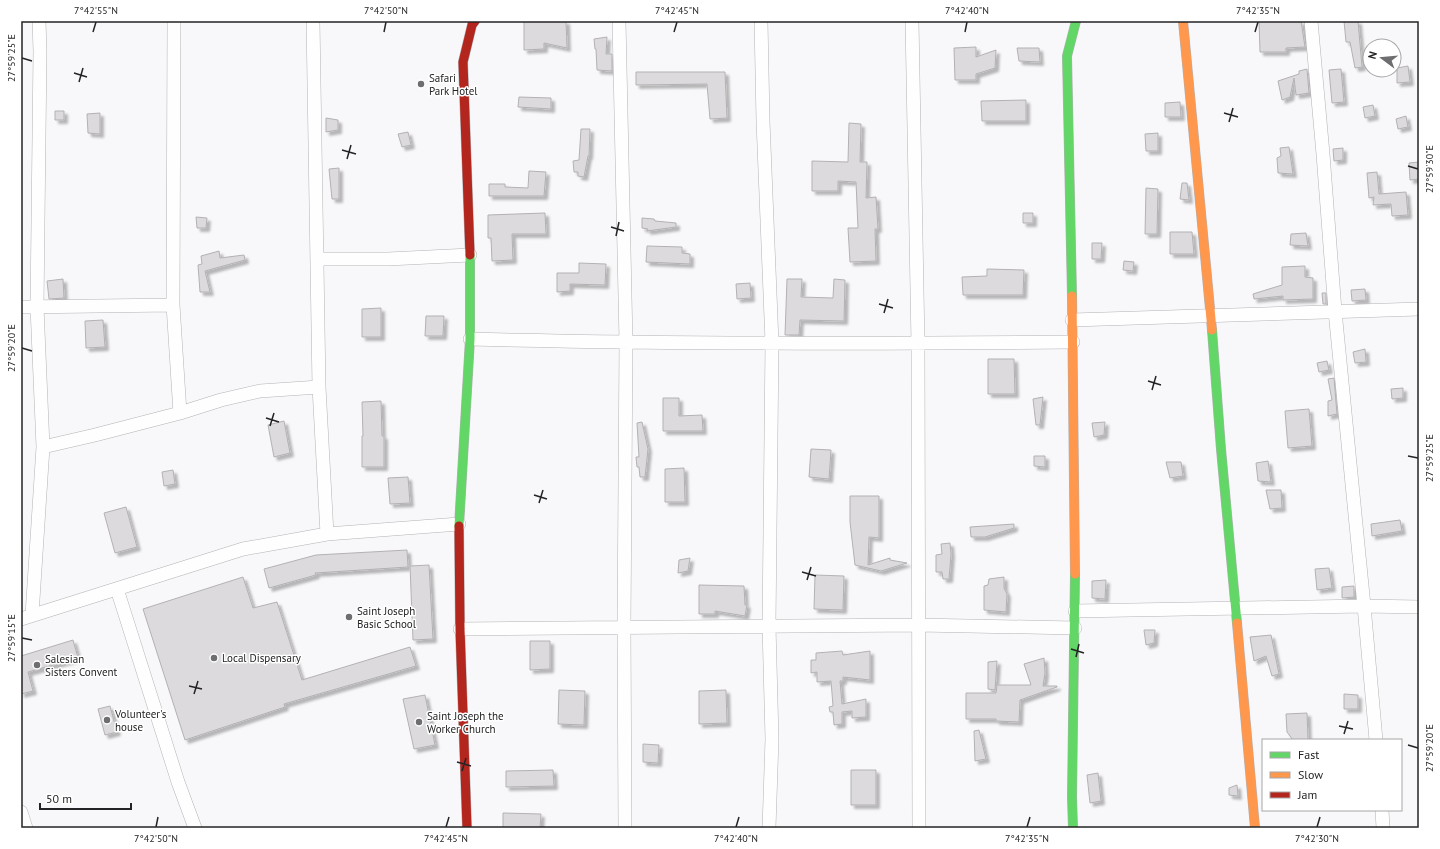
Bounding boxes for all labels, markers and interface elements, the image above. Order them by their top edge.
text: 7°42'55"N [74,4,118,17]
text: 7°42'50"N [364,4,408,17]
text: 7°42'45"N [655,4,699,17]
text: 7°42'40"N [945,4,989,17]
text: 7°42'35"N [1236,4,1280,17]
text: 27°59'25"E [5,34,18,82]
north arrow [1362,38,1402,78]
text: N [1365,50,1380,61]
place label: Safari Park Hotel [429,71,478,98]
marker: Safari Park Hotel [416,79,426,89]
text: 27°59'30"E [1423,145,1436,193]
text: 27°59'20"E [5,324,18,372]
text: 27°59'25"E [1423,434,1436,482]
place label: Saint Joseph Basic School [357,604,417,631]
marker: Saint Joseph Basic School [344,612,354,622]
text: 27°59'15"E [5,614,18,662]
place label: Local Dispensary [222,651,302,665]
place label: Salesian Sisters Convent [45,652,118,679]
marker: Local Dispensary [209,653,219,663]
marker: Salesian Sisters Convent [32,660,42,670]
place label: Volunteer's house [114,707,167,734]
place label: Saint Joseph the Worker Church [427,709,504,736]
marker: Volunteer's house [102,715,112,725]
marker: Saint Joseph the Worker Church [414,717,424,727]
text: 27°59'20"E [1423,724,1436,772]
legend [1262,739,1402,811]
text: Fast [1298,747,1319,762]
text: Slow [1298,767,1323,782]
scale bar [40,785,131,811]
text: Jam [1297,787,1317,802]
text: 50 m [46,791,72,806]
text: 7°42'50"N [134,832,178,845]
text: 7°42'45"N [424,832,468,845]
text: 7°42'40"N [714,832,758,845]
text: 7°42'35"N [1005,832,1049,845]
text: 7°42'30"N [1295,832,1339,845]

